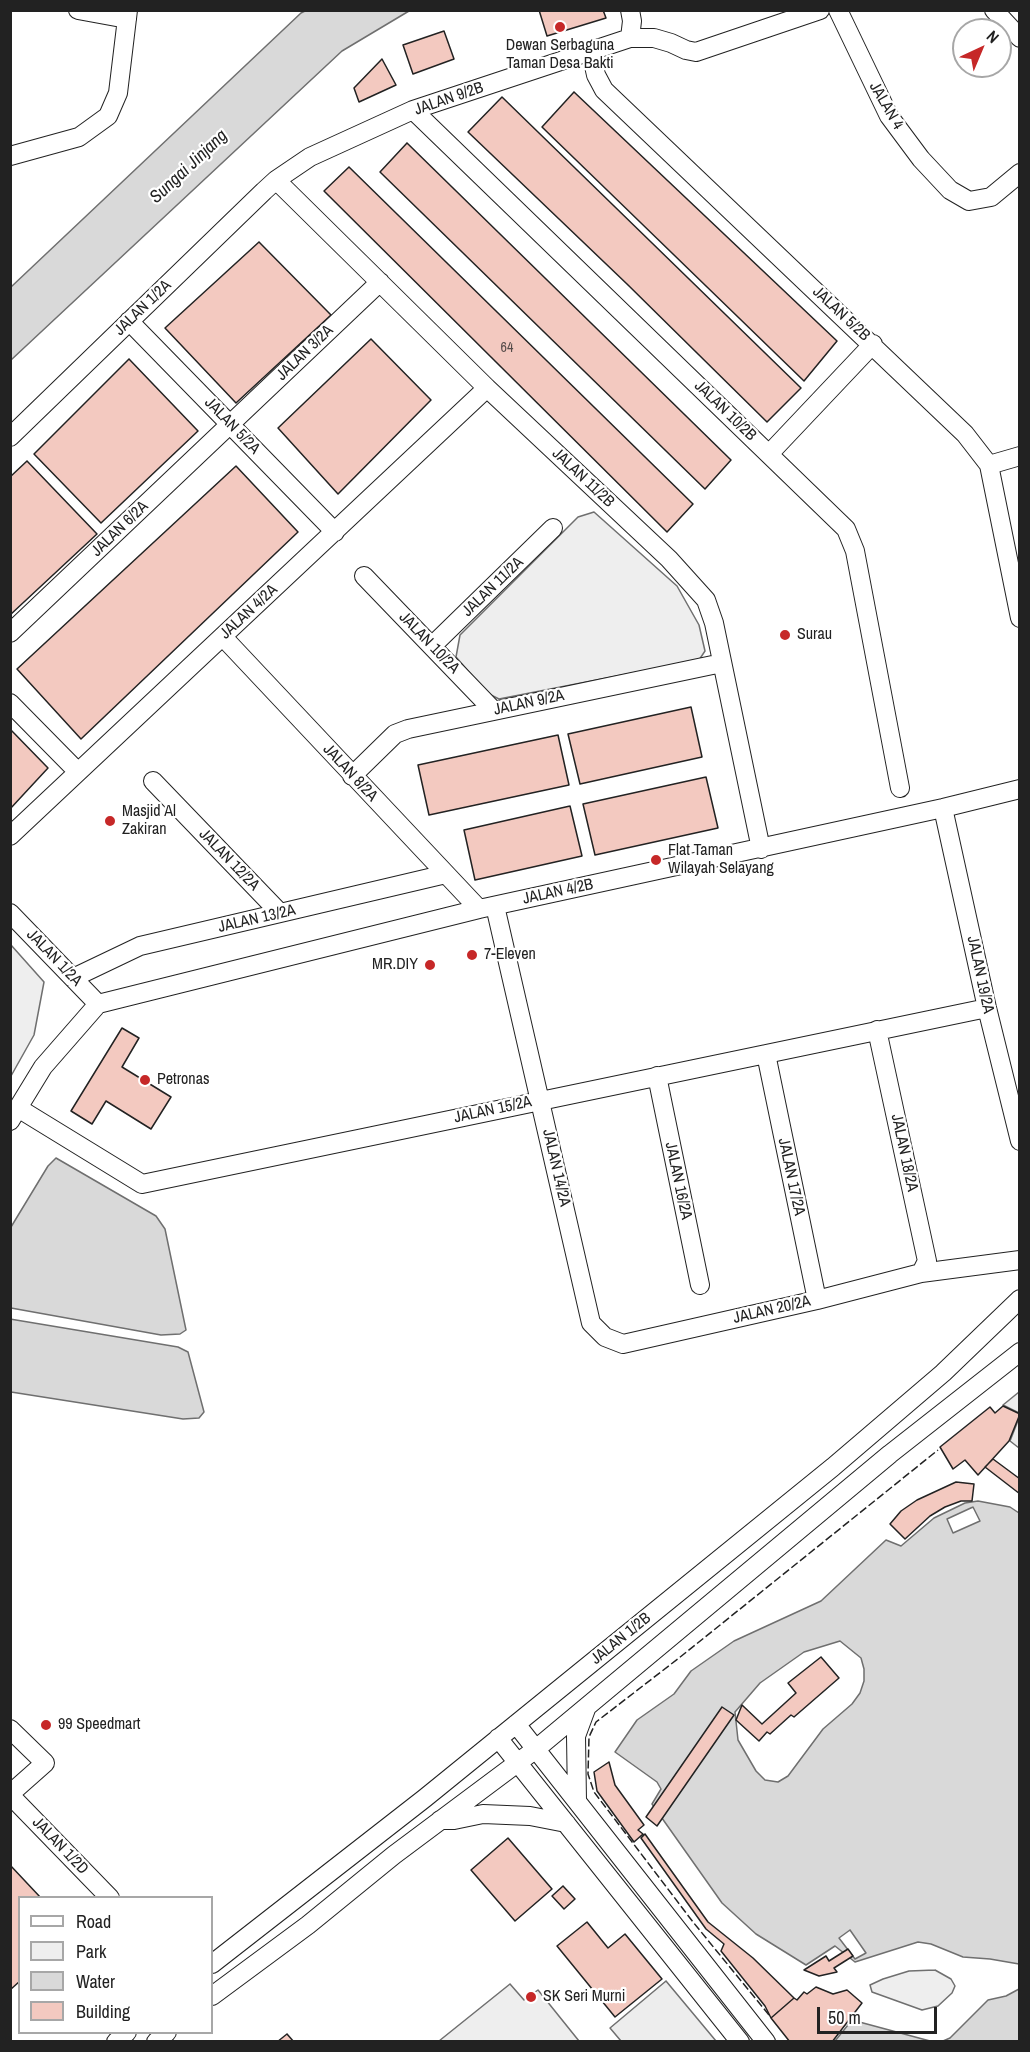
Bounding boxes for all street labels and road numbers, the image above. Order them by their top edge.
street label: JALAN 9/2B [412,78,486,120]
street label: JALAN 4 [865,79,907,133]
street label: JALAN 1/2A [111,276,175,340]
street label: JALAN 5/2B [808,283,874,345]
street label: JALAN 3/2A [273,321,337,385]
street label: JALAN 10/2B [690,377,760,445]
street label: JALAN 5/2A [200,394,264,458]
street label: JALAN 11/2B [548,444,618,512]
street label: JALAN 6/2A [88,497,152,561]
street label: JALAN 11/2A [458,553,528,621]
street label: JALAN 4/2A [216,581,282,643]
street label: JALAN 10/2A [395,608,463,678]
street label: JALAN 9/2A [492,686,566,720]
street label: JALAN 8/2A [319,740,381,806]
street label: JALAN 12/2A [195,825,263,895]
street label: JALAN 4/2B [521,875,595,909]
street label: JALAN 13/2A [216,901,298,937]
street label: JALAN 1/2A [22,926,86,990]
street label: JALAN 19/2A [962,934,998,1016]
street label: JALAN 15/2A [452,1092,534,1128]
street label: JALAN 18/2A [886,1112,922,1194]
street label: JALAN 14/2A [538,1127,574,1209]
street label: JALAN 17/2A [773,1136,809,1218]
street label: JALAN 16/2A [660,1140,696,1222]
street label: JALAN 20/2A [731,1292,813,1328]
street label: JALAN 1/2B [587,1609,655,1669]
street label: JALAN 1/2D [28,1813,92,1879]

